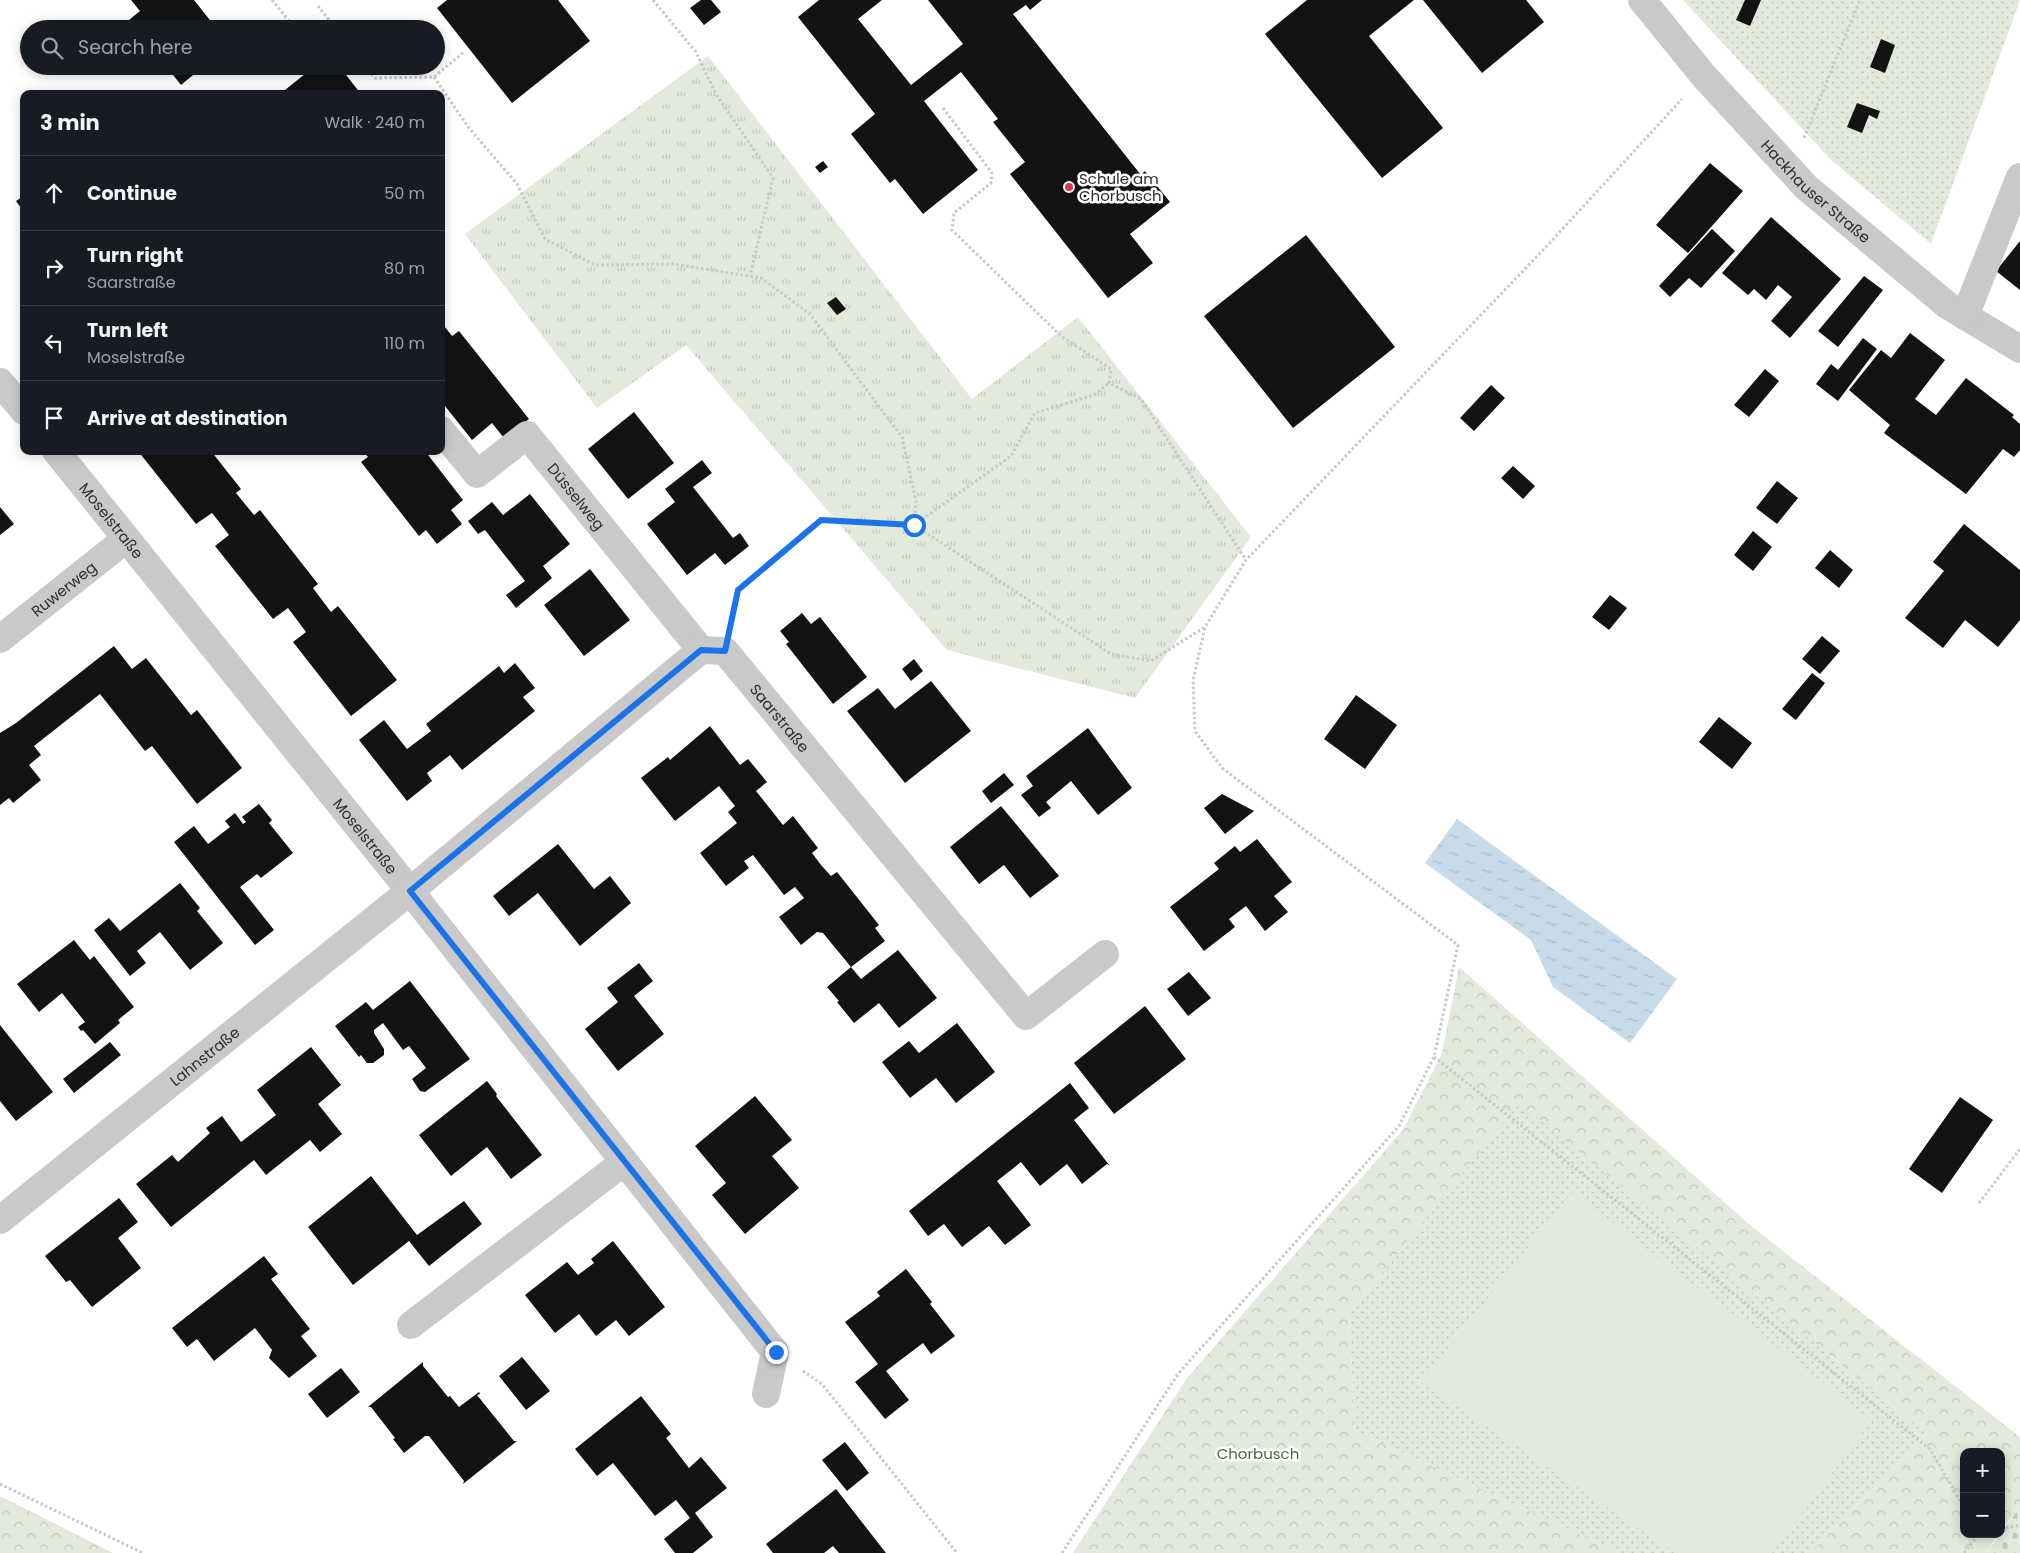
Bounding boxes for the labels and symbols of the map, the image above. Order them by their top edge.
street label: Hackhauser Straße [1757,135,1875,247]
place label: Schule am Chorbusch [1079,168,1162,206]
marker: Schule am Chorbusch [1063,181,1075,193]
street label: Düsselweg [543,458,610,534]
street label: Moselstraße [75,478,149,563]
route start [903,514,926,537]
street label: Ruwerweg [26,556,100,621]
street label: Saarstraße [745,679,815,757]
street label: Moselstraße [329,793,403,878]
street label: Lahnstraße [165,1021,244,1091]
route end [765,1341,788,1364]
park label: Chorbusch [1217,1443,1299,1464]

